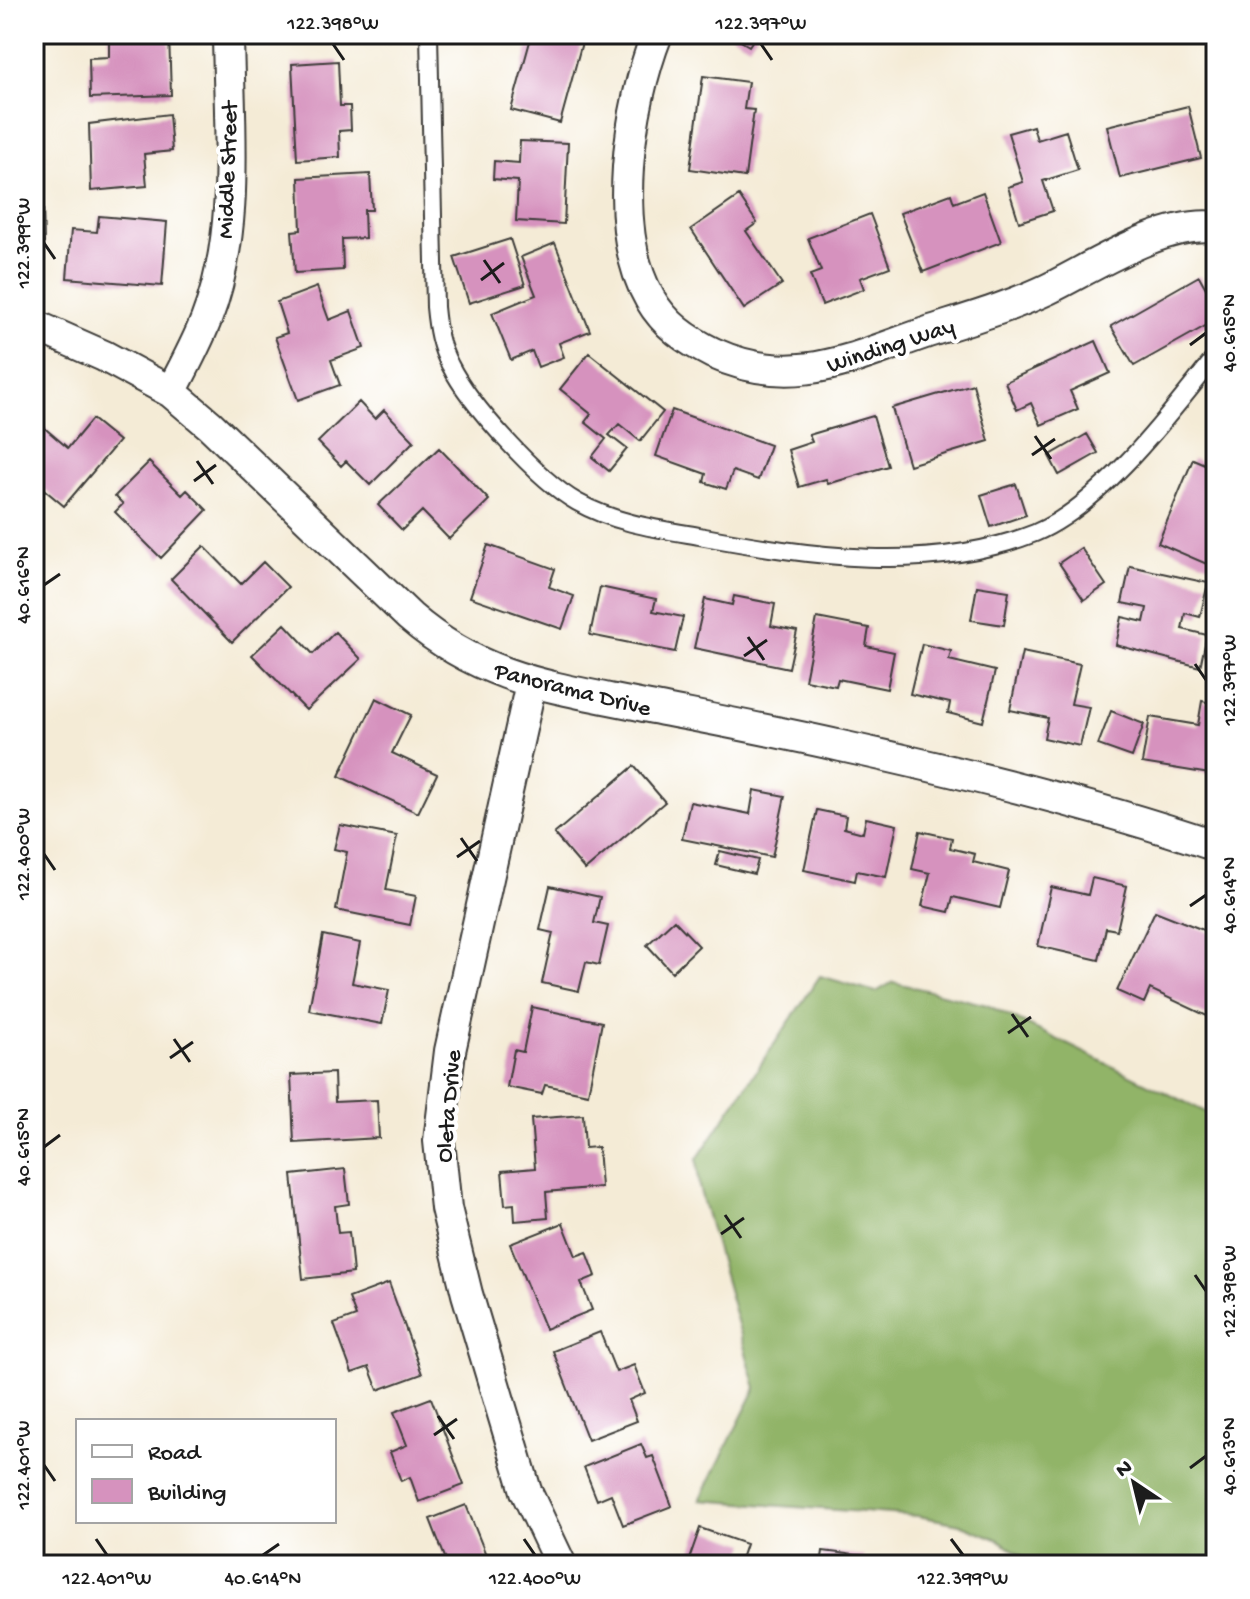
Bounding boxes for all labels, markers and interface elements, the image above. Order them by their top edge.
text: 122.398°W [286,14,379,37]
text: 122.397°W [715,14,806,37]
street label: Middle Street [213,99,246,239]
text: 122.399°W [14,198,37,289]
text: 40.615°N [1220,294,1243,372]
street label: Winding Way [824,313,959,382]
text: 40.616°N [14,546,37,624]
text: 122.397°W [1220,635,1243,726]
street label: Panorama Drive [490,658,654,725]
text: 122.400°W [14,808,37,901]
text: 40.614°N [1220,857,1243,933]
street label: Oleta Drive [431,1048,470,1164]
text: 40.615°N [14,1108,37,1186]
text: 122.398°W [1220,1245,1243,1338]
text: 40.613°N [1220,1417,1243,1495]
legend [76,1419,336,1523]
text: 122.401°W [14,1421,37,1510]
text: Road [148,1440,202,1469]
north arrow [1094,1443,1174,1523]
text: N [1111,1455,1138,1485]
text: Building [147,1480,226,1509]
text: 122.401°W [62,1569,151,1592]
text: 40.614°N [225,1569,301,1592]
text: 122.400°W [488,1569,581,1592]
text: 122.399°W [917,1569,1008,1592]

